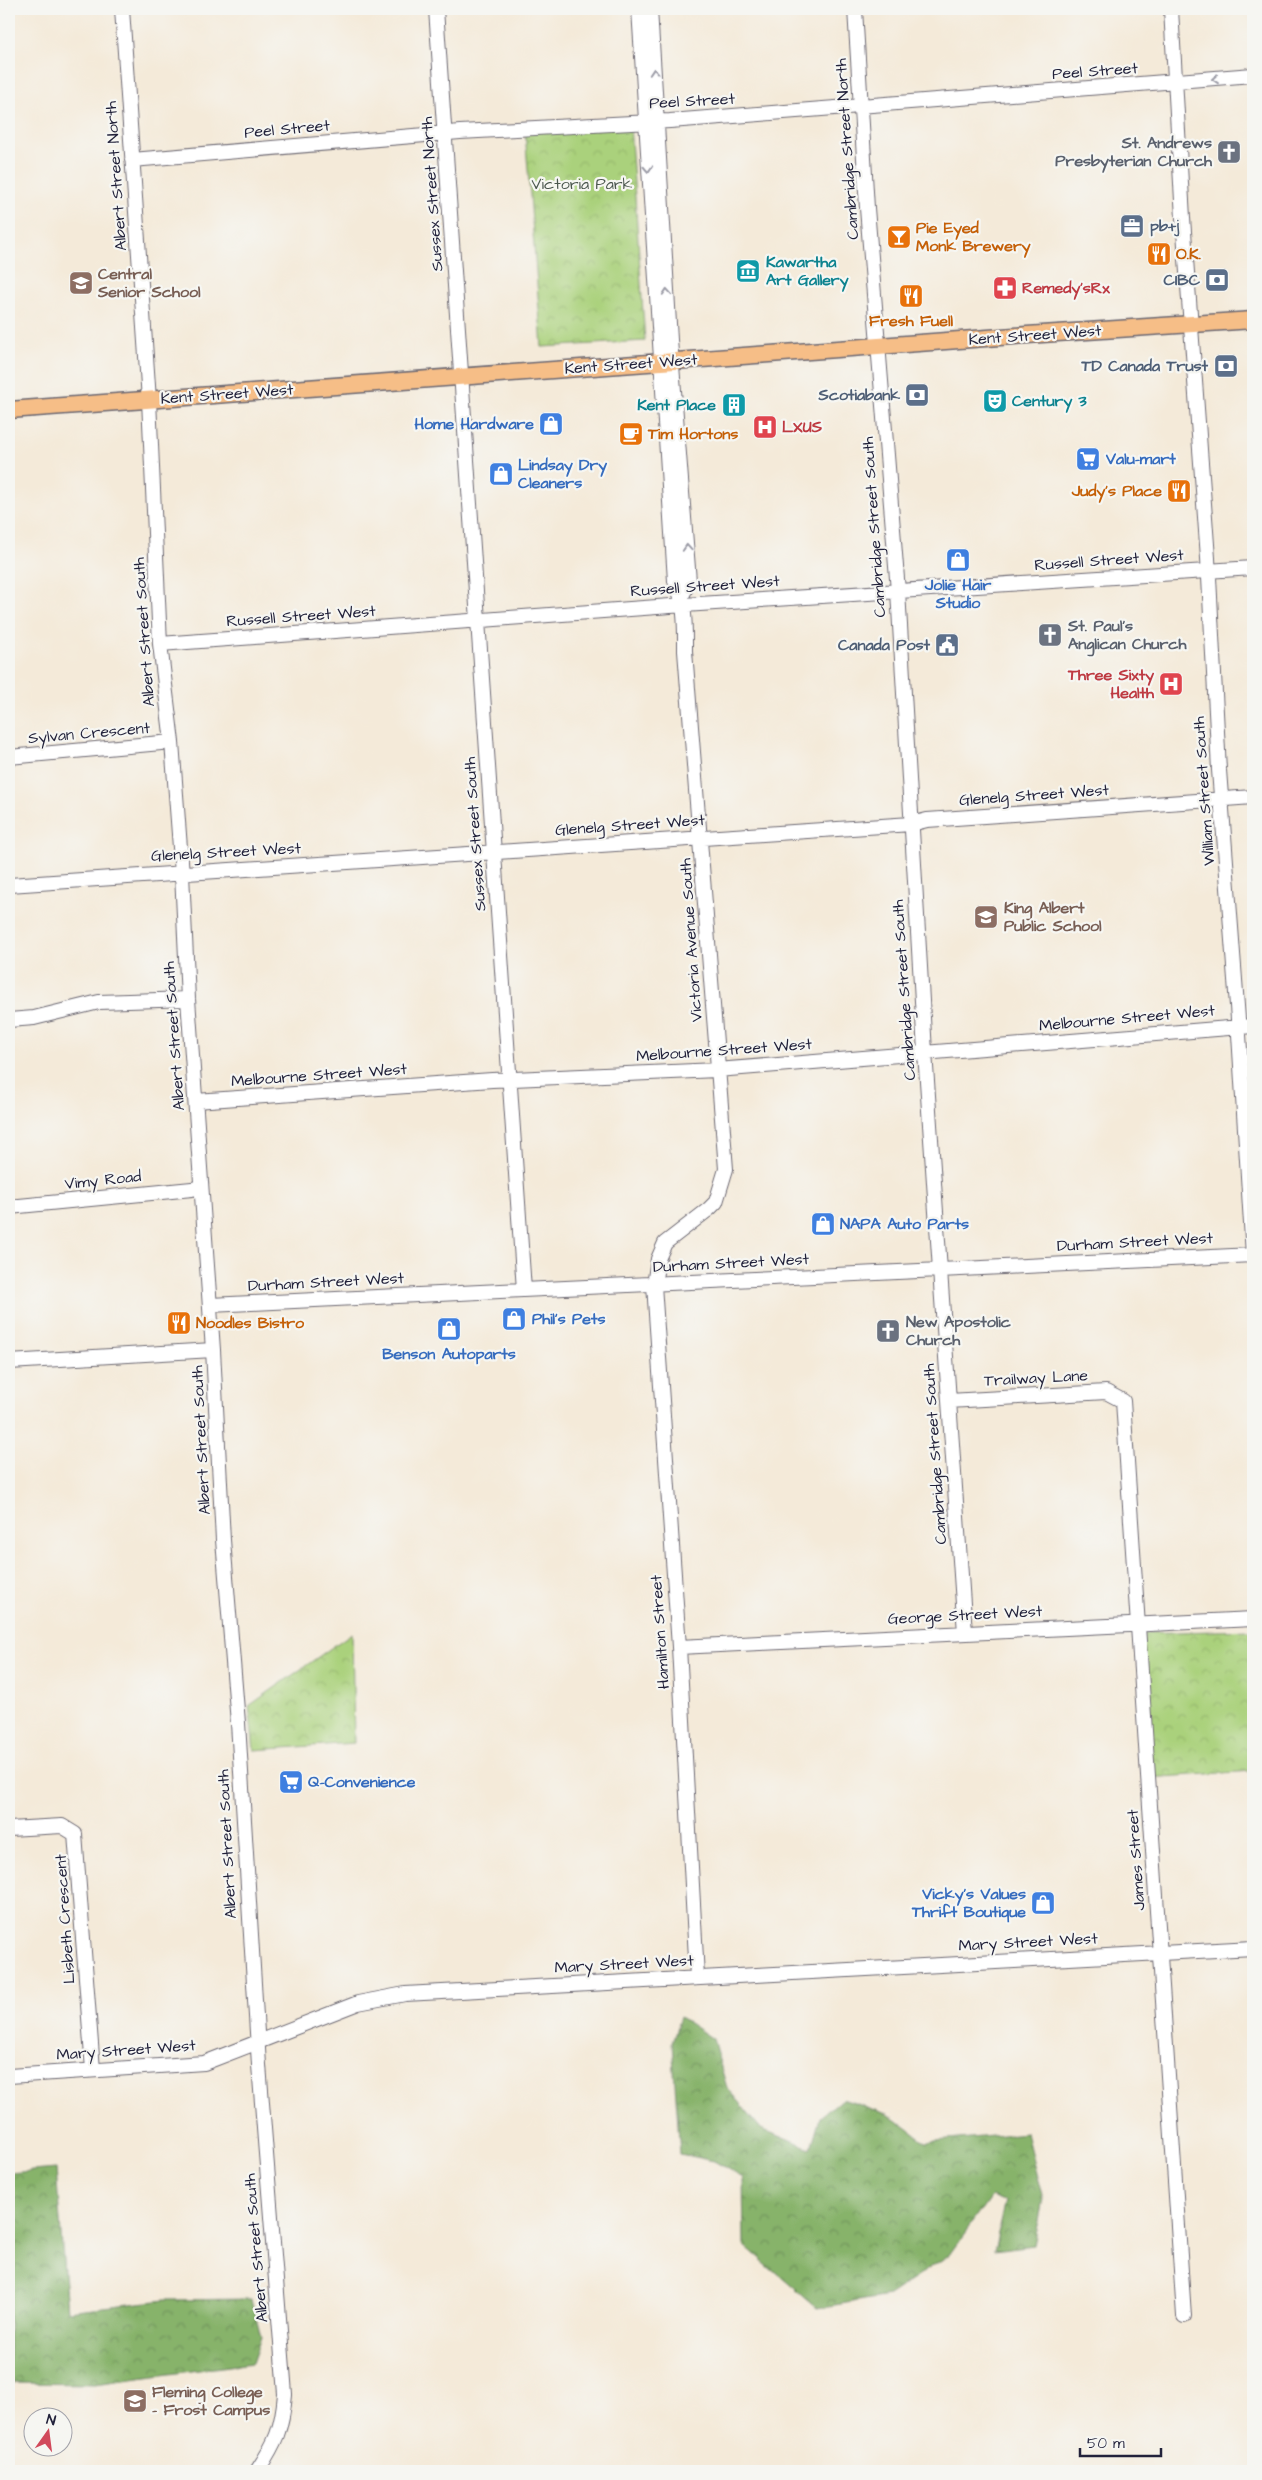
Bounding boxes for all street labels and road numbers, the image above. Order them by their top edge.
street label: Cambridge Street North [830,57,865,240]
street label: Peel Street [1051,57,1139,85]
street label: Peel Street [649,88,736,114]
street label: Albert Street North [100,100,132,252]
street label: Peel Street [243,114,331,144]
street label: Sussex Street North [416,116,448,272]
street label: Kent Street West [968,319,1103,351]
street label: Kent Street West [564,348,699,380]
street label: Kent Street West [160,378,295,410]
street label: Cambridge Street South [857,436,892,618]
street label: Russell Street West [1034,544,1185,576]
street label: Albert Street South [128,557,160,707]
street label: Russell Street West [630,570,781,602]
street label: Russell Street West [226,600,377,632]
street label: William Street South [1188,716,1220,866]
street label: Sylvan Crescent [27,717,152,750]
street label: Sussex Street South [459,756,491,912]
street label: Glenelg Street West [958,779,1110,812]
street label: Glenelg Street West [554,809,706,842]
street label: Glenelg Street West [151,837,302,868]
street label: Victoria Avenue South [674,857,708,1023]
street label: Cambridge Street South [887,899,922,1081]
street label: Albert Street South [158,961,190,1111]
street label: Melbourne Street West [1038,999,1216,1037]
street label: Melbourne Street West [635,1033,813,1067]
street label: Melbourne Street West [230,1058,408,1092]
street label: Vimy Road [64,1165,142,1196]
street label: Durham Street West [1056,1227,1214,1257]
street label: Durham Street West [652,1248,810,1278]
street label: Durham Street West [247,1267,405,1297]
street label: Cambridge Street South [918,1363,953,1545]
street label: Trailway Lane [983,1364,1089,1393]
street label: Albert Street South [186,1365,216,1515]
street label: Hamilton Street [645,1574,675,1690]
street label: George Street West [887,1600,1043,1631]
street label: Albert Street South [212,1769,242,1919]
street label: James Street [1121,1808,1151,1911]
street label: Lisbeth Crescent [49,1853,81,1985]
street label: Mary Street West [958,1927,1099,1958]
street label: Mary Street West [554,1949,695,1980]
street label: Mary Street West [56,2034,197,2067]
street label: Albert Street South [239,2172,273,2324]

